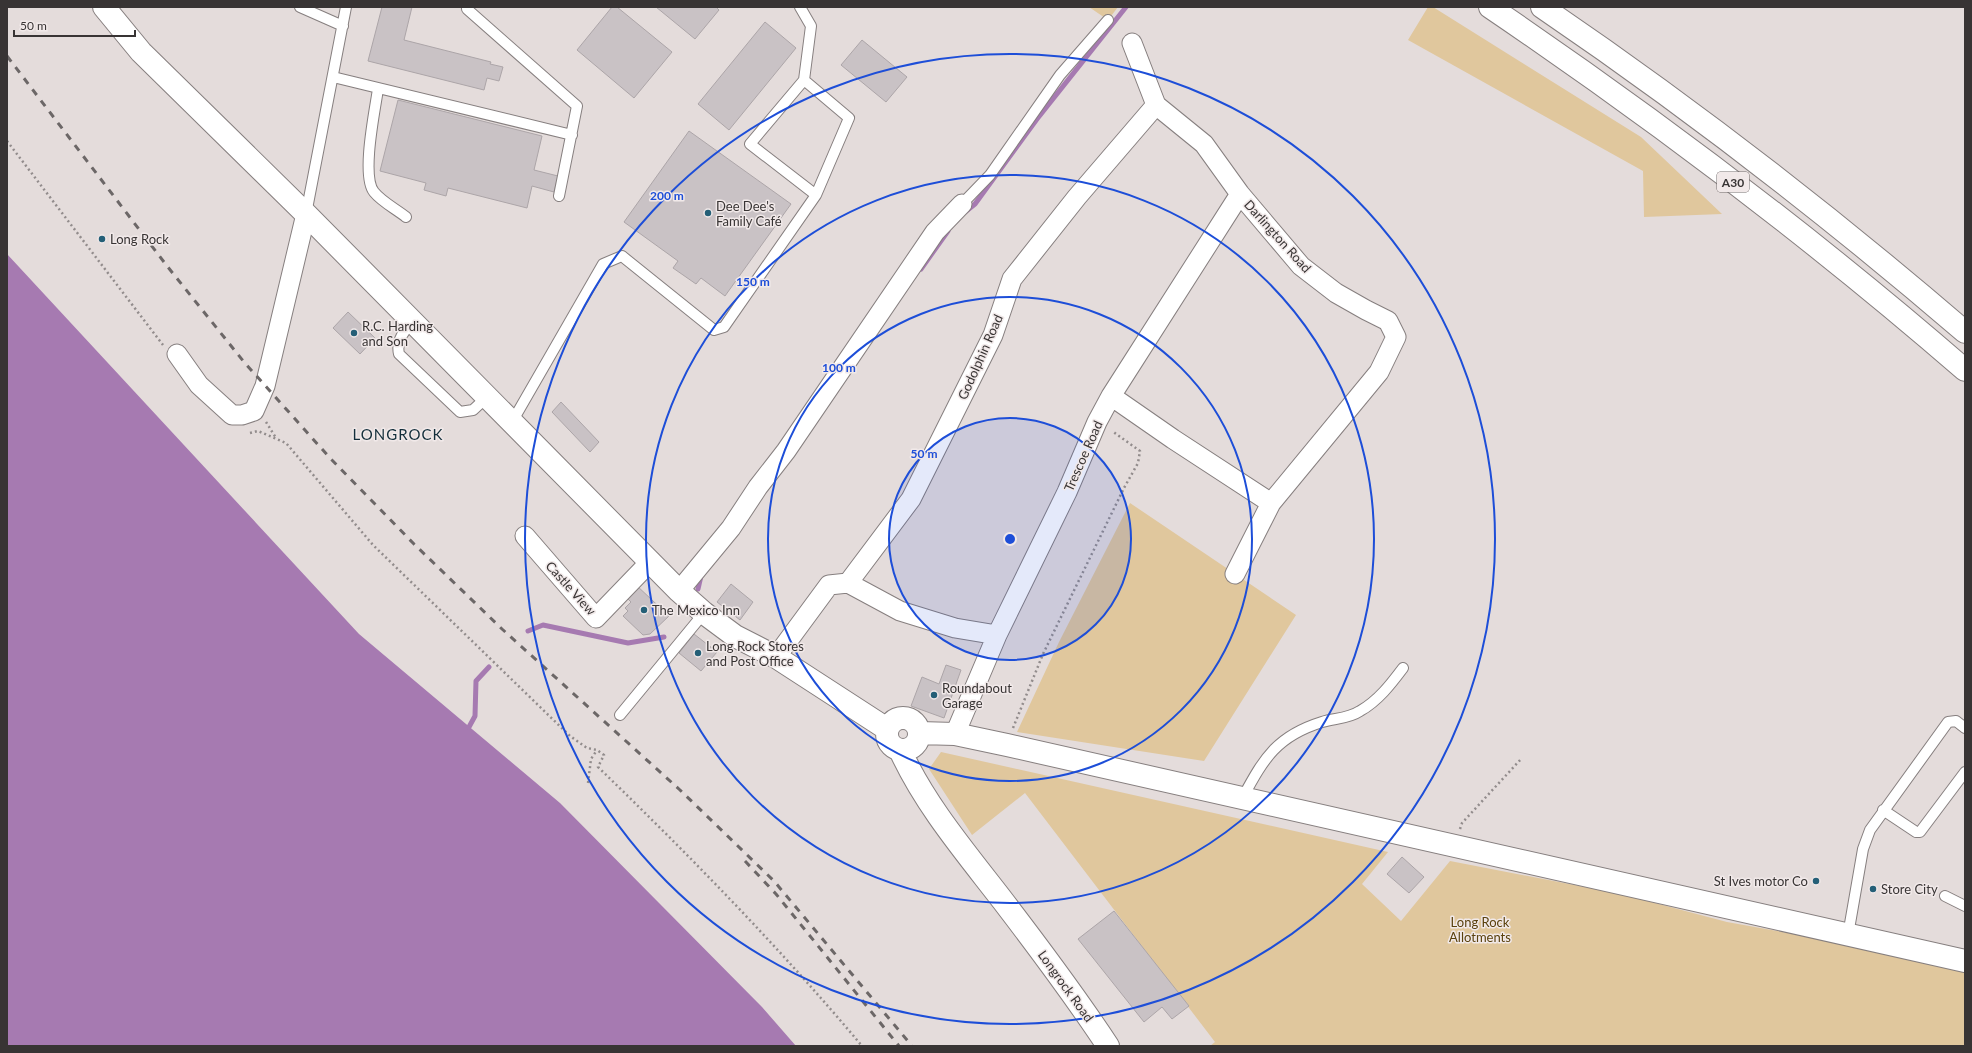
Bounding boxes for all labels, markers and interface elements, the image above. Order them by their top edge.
scale bar [14,12,135,38]
text: 50 m [20,18,47,33]
road number: A30 [1717,172,1749,192]
text: 200 m [650,188,684,203]
street label: Darlington Road [1241,196,1315,276]
place label: Dee Dee's Family Café [716,198,782,229]
marker: Dee Dee's Family Café [703,208,713,218]
place label: Long Rock [110,231,169,247]
marker: Long Rock [97,234,107,244]
text: 150 m [736,274,770,289]
street label: Godolphin Road [954,312,1006,402]
place label: R.C. Harding and Son [362,318,433,349]
marker: R.C. Harding and Son [349,328,359,338]
text: 100 m [822,360,856,375]
street label: Trescoe Road [1060,418,1106,494]
district label: LONGROCK [353,425,443,443]
text: 50 m [911,446,937,461]
centre of rings [1003,532,1017,546]
street label: Castle View [543,558,599,618]
place label: The Mexico Inn [652,602,740,618]
marker: The Mexico Inn [639,605,649,615]
place label: Long Rock Stores and Post Office [706,638,804,669]
marker: Long Rock Stores and Post Office [693,648,703,658]
place label: Roundabout Garage [942,680,1012,711]
marker: Roundabout Garage [929,690,939,700]
place label: St Ives motor Co [1714,873,1808,889]
marker: St Ives motor Co [1811,876,1821,886]
place label: Store City [1881,881,1938,897]
marker: Store City [1868,884,1878,894]
park label: Long Rock Allotments [1449,914,1511,945]
street label: Longrock Road [1035,947,1097,1025]

